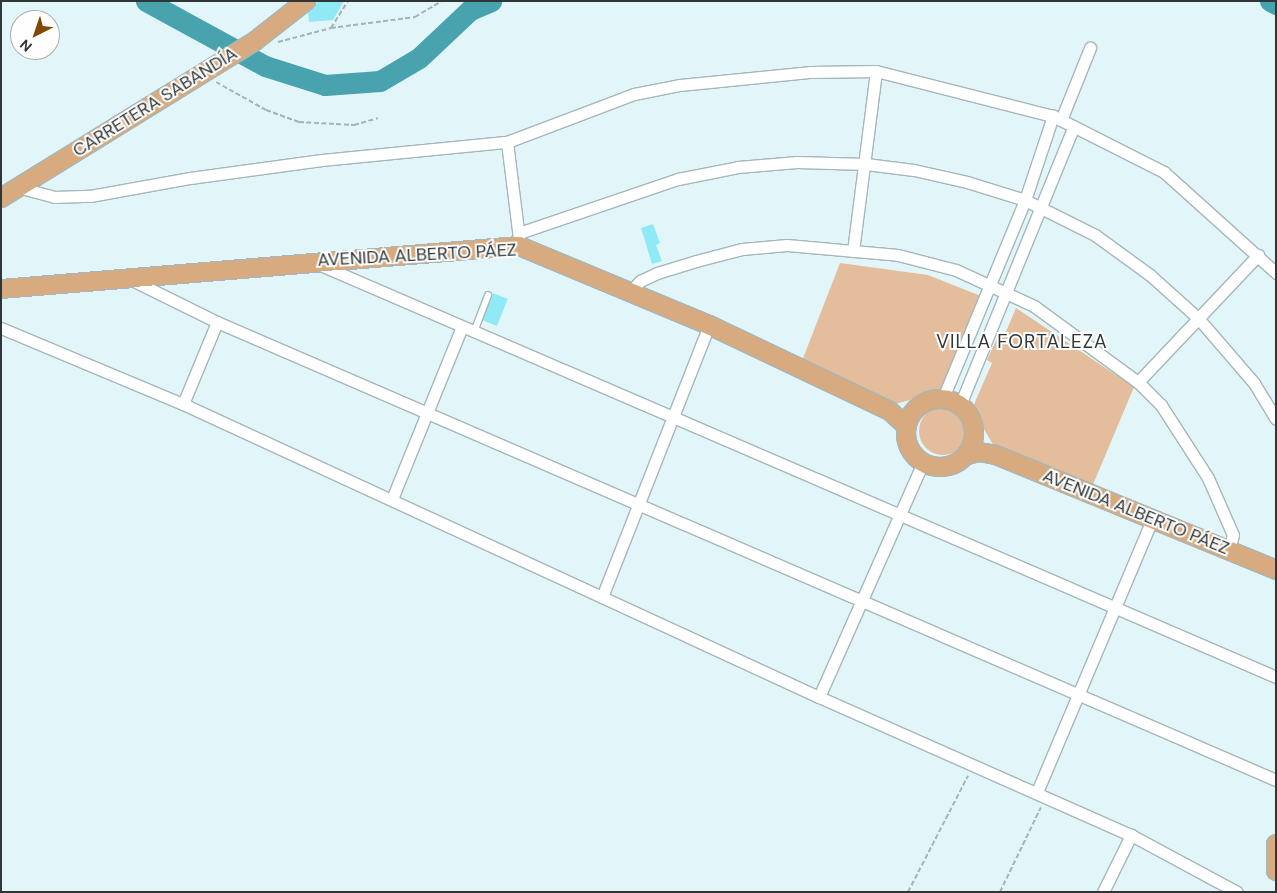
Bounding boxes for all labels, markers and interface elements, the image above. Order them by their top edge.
north arrow [10,10,60,60]
text: N [16,35,36,56]
street label: CARRETERA SABANDÍA [69,43,241,161]
street label: AVENIDA ALBERTO PÁEZ [317,239,517,271]
district label: VILLA FORTALEZA [934,331,1110,353]
street label: AVENIDA ALBERTO PÁEZ [1040,465,1232,559]

